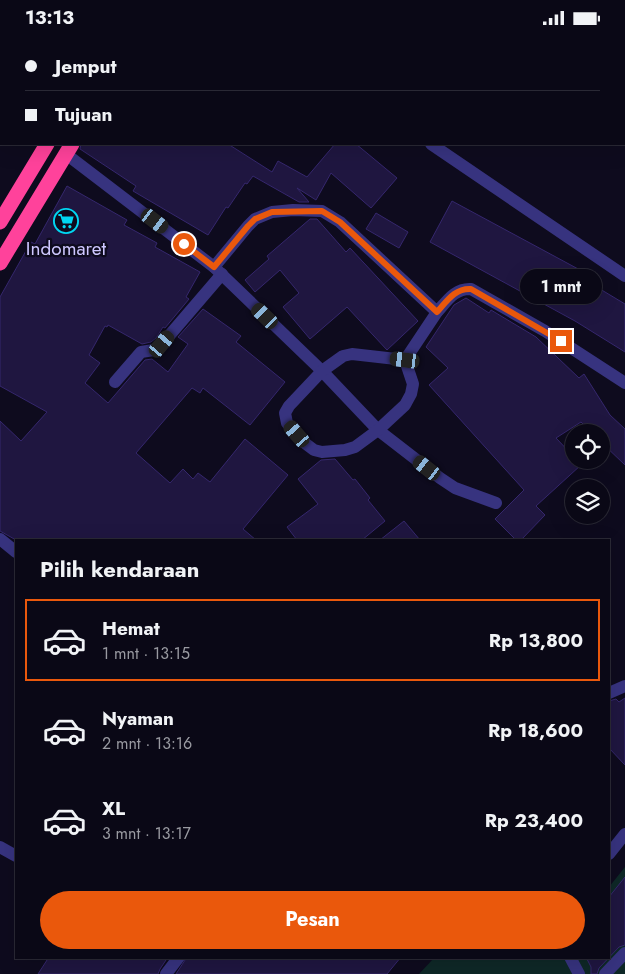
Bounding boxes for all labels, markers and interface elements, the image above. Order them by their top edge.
text: 13:13 [25,4,74,31]
text: Jemput [55,53,116,80]
text: Tujuan [55,101,112,128]
car [138,206,171,236]
supermarket icon: Indomaret [53,208,79,234]
route start [173,233,195,255]
place label: Indomaret [26,235,107,262]
callout: 1 mnt [520,269,602,303]
text: 1 mnt [541,275,581,298]
car [248,300,281,332]
car [146,328,177,360]
route end [550,330,572,352]
car [389,351,420,369]
car [281,418,312,450]
map controls [565,424,610,524]
button: locate [565,424,610,469]
car [410,453,443,483]
button: layers [565,479,610,524]
text: Pilih kendaraan [40,553,199,585]
text: Hemat [102,615,160,642]
icon: car [42,618,87,663]
text: Rp 13,800 [489,627,583,654]
text: 1 mnt · 13:15 [102,642,190,665]
text: Nyaman [102,705,174,732]
icon: car [42,708,87,753]
text: Rp 18,600 [488,717,583,744]
text: 2 mnt · 13:16 [102,732,192,755]
text: XL [102,795,125,822]
icon: car [42,798,87,843]
text: Rp 23,400 [485,807,583,834]
text: 3 mnt · 13:17 [102,822,191,845]
button: Pesan [40,891,585,949]

